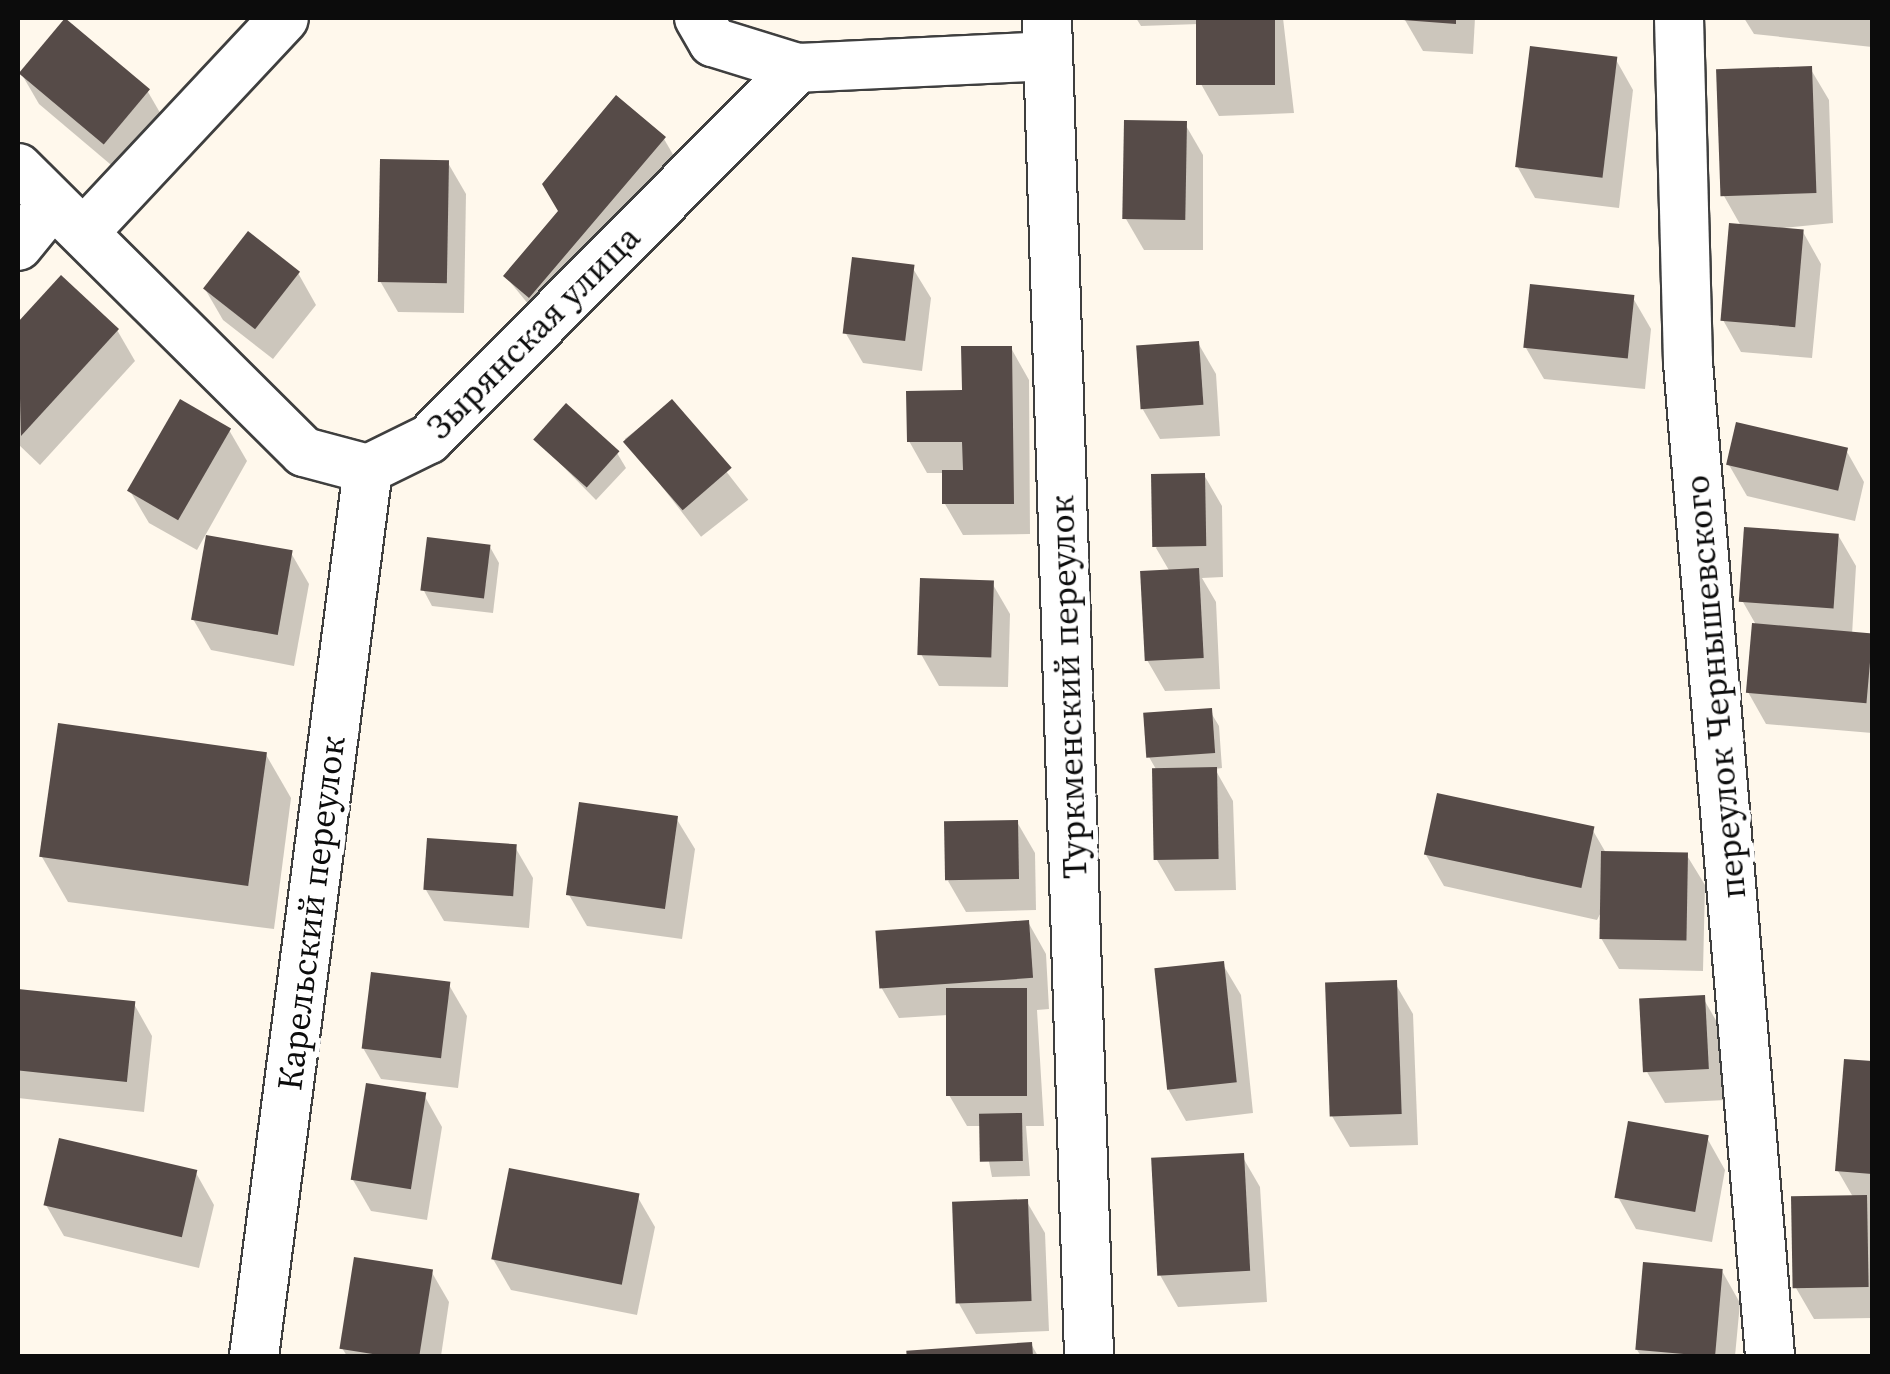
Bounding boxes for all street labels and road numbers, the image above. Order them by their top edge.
street label: Зырянская улица [417,216,649,448]
street label: переулок Чернышевского [1676,473,1754,901]
street label: Туркменский переулок [1040,494,1096,880]
street label: Карельский переулок [268,733,354,1093]

